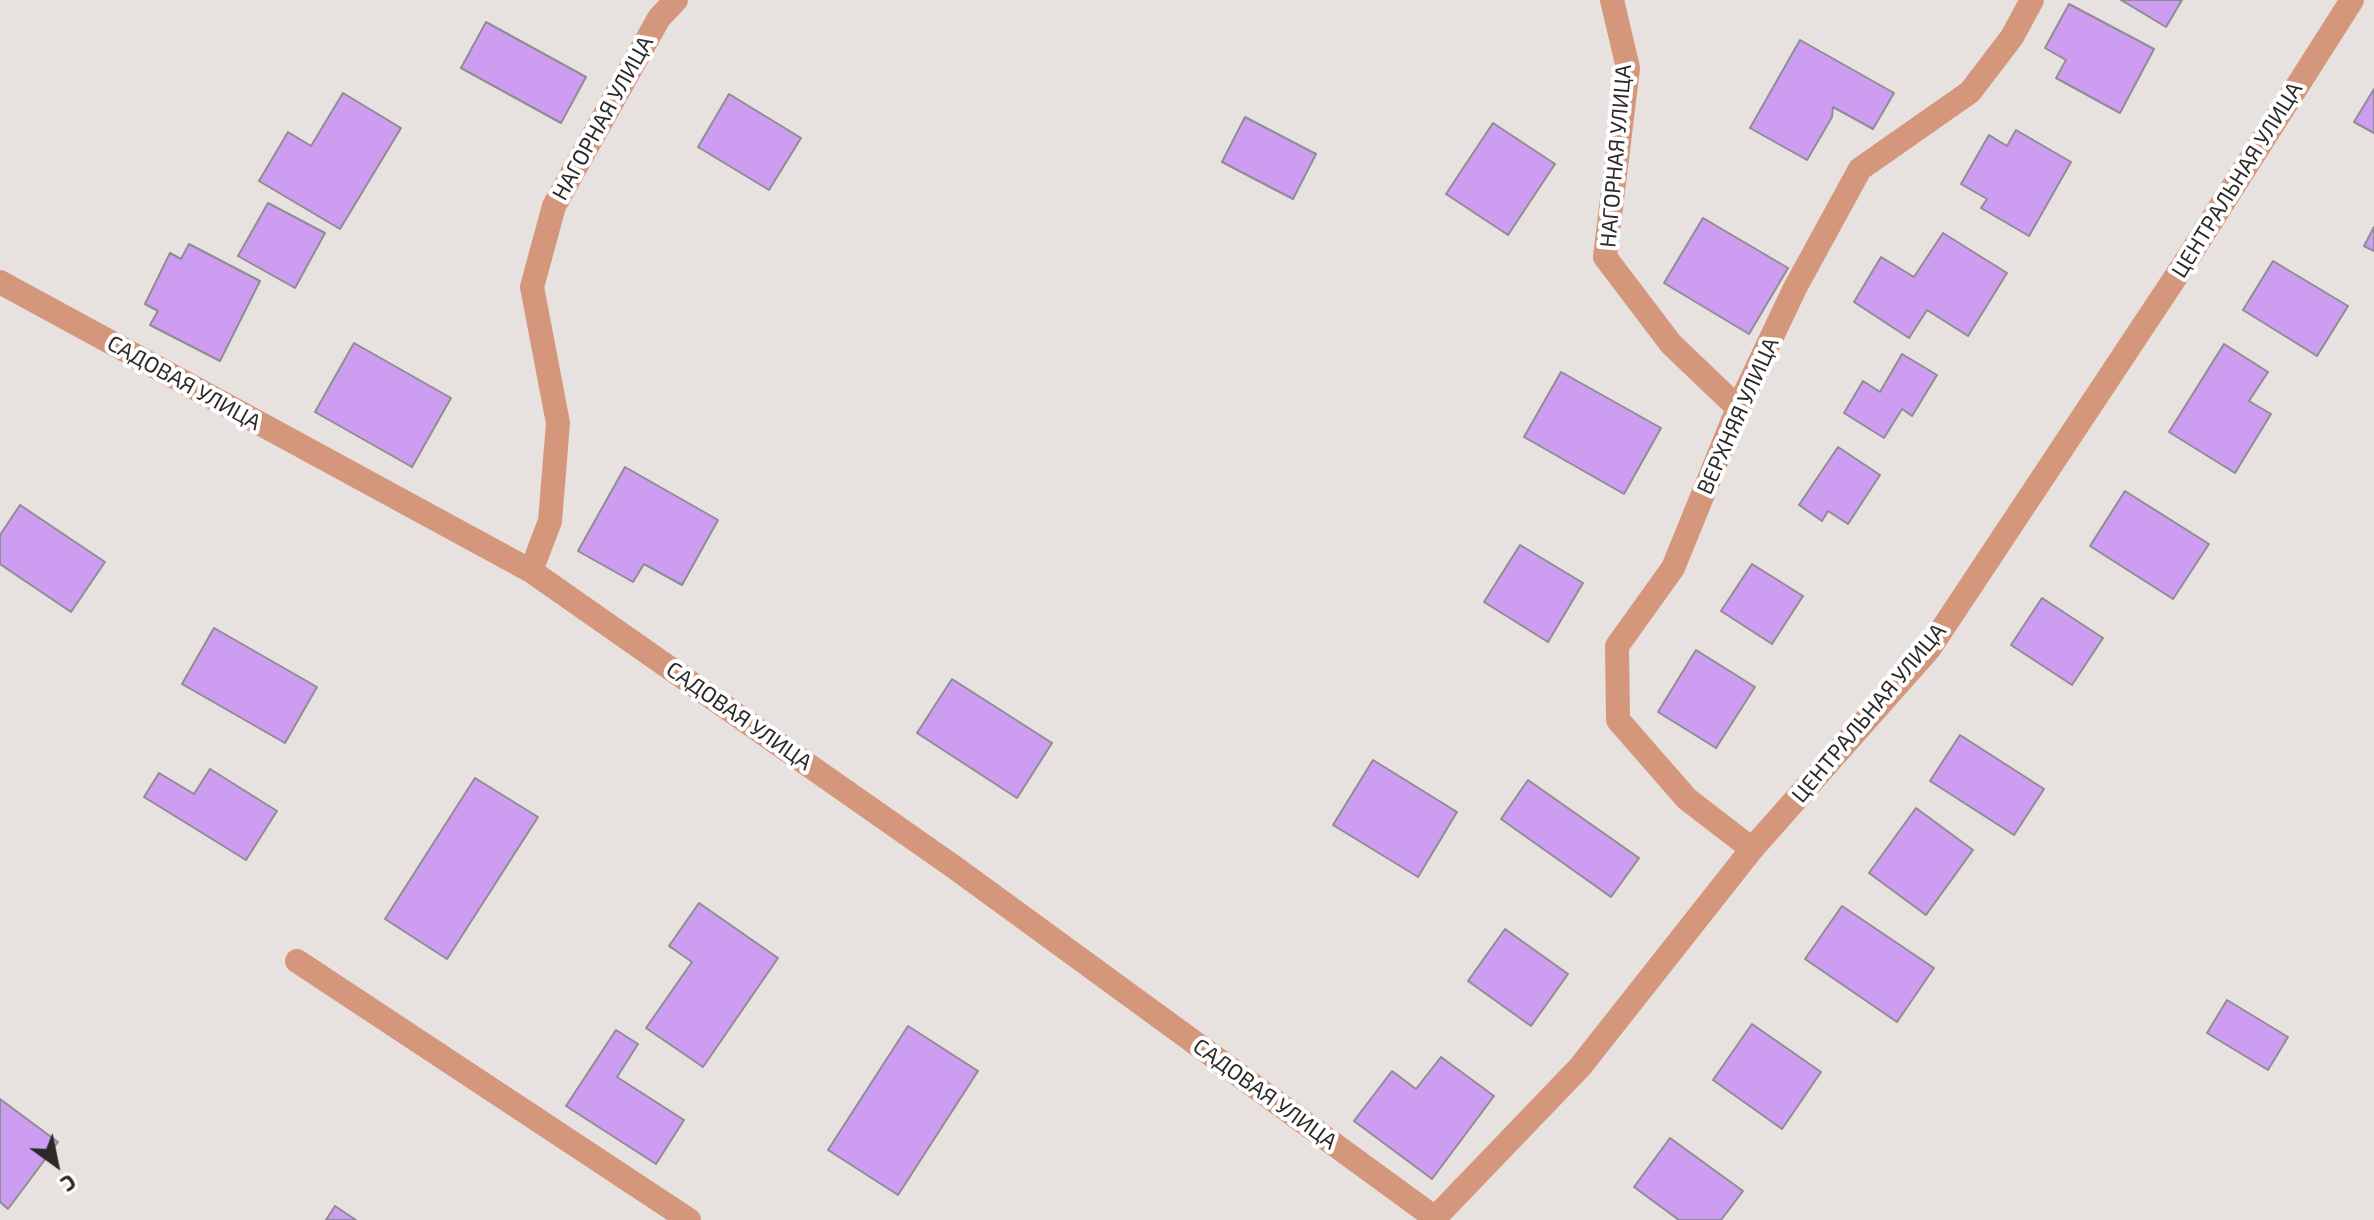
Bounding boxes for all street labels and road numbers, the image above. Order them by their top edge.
street label: НАГОРНАЯ УЛИЦА [547,31,659,205]
street label: НАГОРНАЯ УЛИЦА [1595,63,1637,249]
street label: ЦЕНТРАЛЬНАЯ УЛИЦА [2166,77,2308,283]
street label: САДОВАЯ УЛИЦА [103,330,265,436]
street label: ВЕРХНЯЯ УЛИЦА [1692,334,1784,498]
street label: ЦЕНТРАЛЬНАЯ УЛИЦА [1786,618,1952,808]
street label: САДОВАЯ УЛИЦА [661,656,817,776]
street label: САДОВАЯ УЛИЦА [1188,1033,1342,1155]

